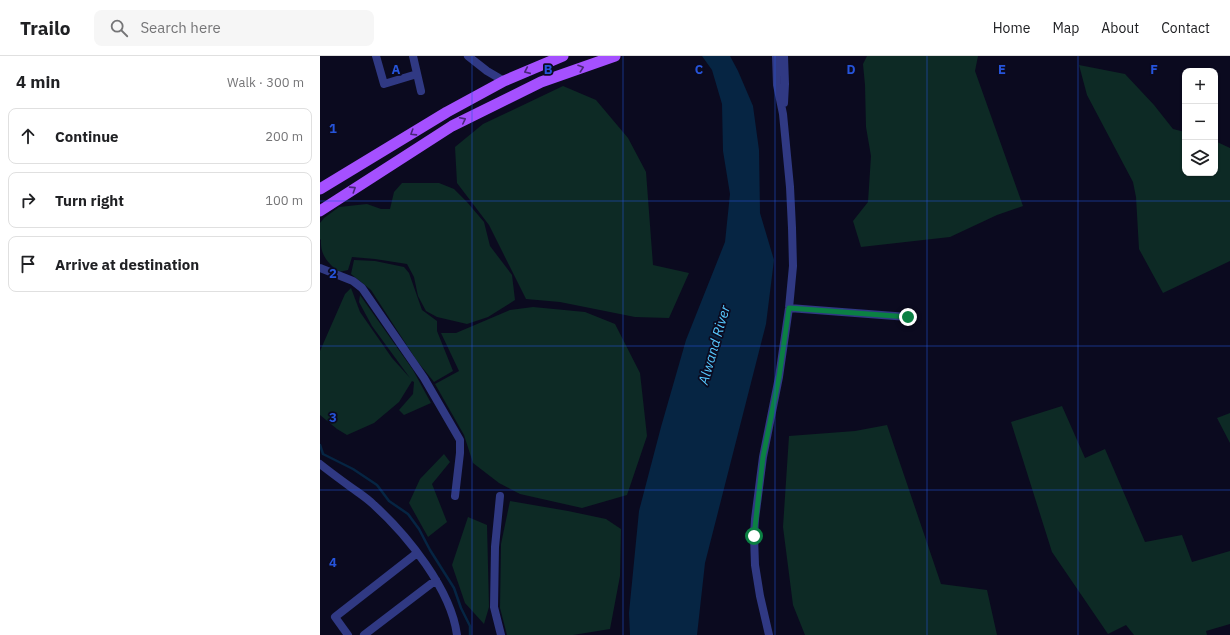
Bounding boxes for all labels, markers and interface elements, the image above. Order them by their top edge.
search box [94,10,374,46]
text: Trailo [20,16,70,40]
icon: search [108,17,130,39]
text: Search here [140,18,221,37]
text: Home [993,19,1030,37]
text: Map [1052,19,1079,37]
text: About [1101,19,1139,37]
text: Contact [1161,19,1210,37]
text: A [392,61,401,78]
text: B [544,61,553,78]
text: C [695,61,704,78]
text: D [846,61,856,78]
text: E [998,61,1006,78]
text: F [1150,61,1158,78]
one-way arrow [578,64,585,73]
one-way arrow [523,66,531,74]
map controls [1182,68,1218,176]
button: + [1182,68,1218,104]
text: 4 min [16,71,60,93]
text: Walk · 300 m [227,74,304,91]
button: − [1182,104,1218,140]
one-way arrow [458,117,466,125]
text: 1 [329,120,337,137]
icon: ahead [17,125,39,147]
text: Continue [55,127,119,146]
text: 200 m [265,128,303,145]
one-way arrow [410,128,417,135]
button: layers [1182,140,1218,176]
one-way arrow [348,187,355,194]
icon: right [17,189,39,211]
text: Turn right [55,191,124,210]
text: 100 m [265,192,303,209]
icon: arrive [17,253,39,275]
text: Arrive at destination [55,255,199,274]
text: 2 [329,265,337,282]
water label: Alwand River [694,303,734,388]
route end [899,308,917,326]
text: 3 [329,409,337,426]
route start [745,527,763,545]
text: 4 [329,554,337,571]

